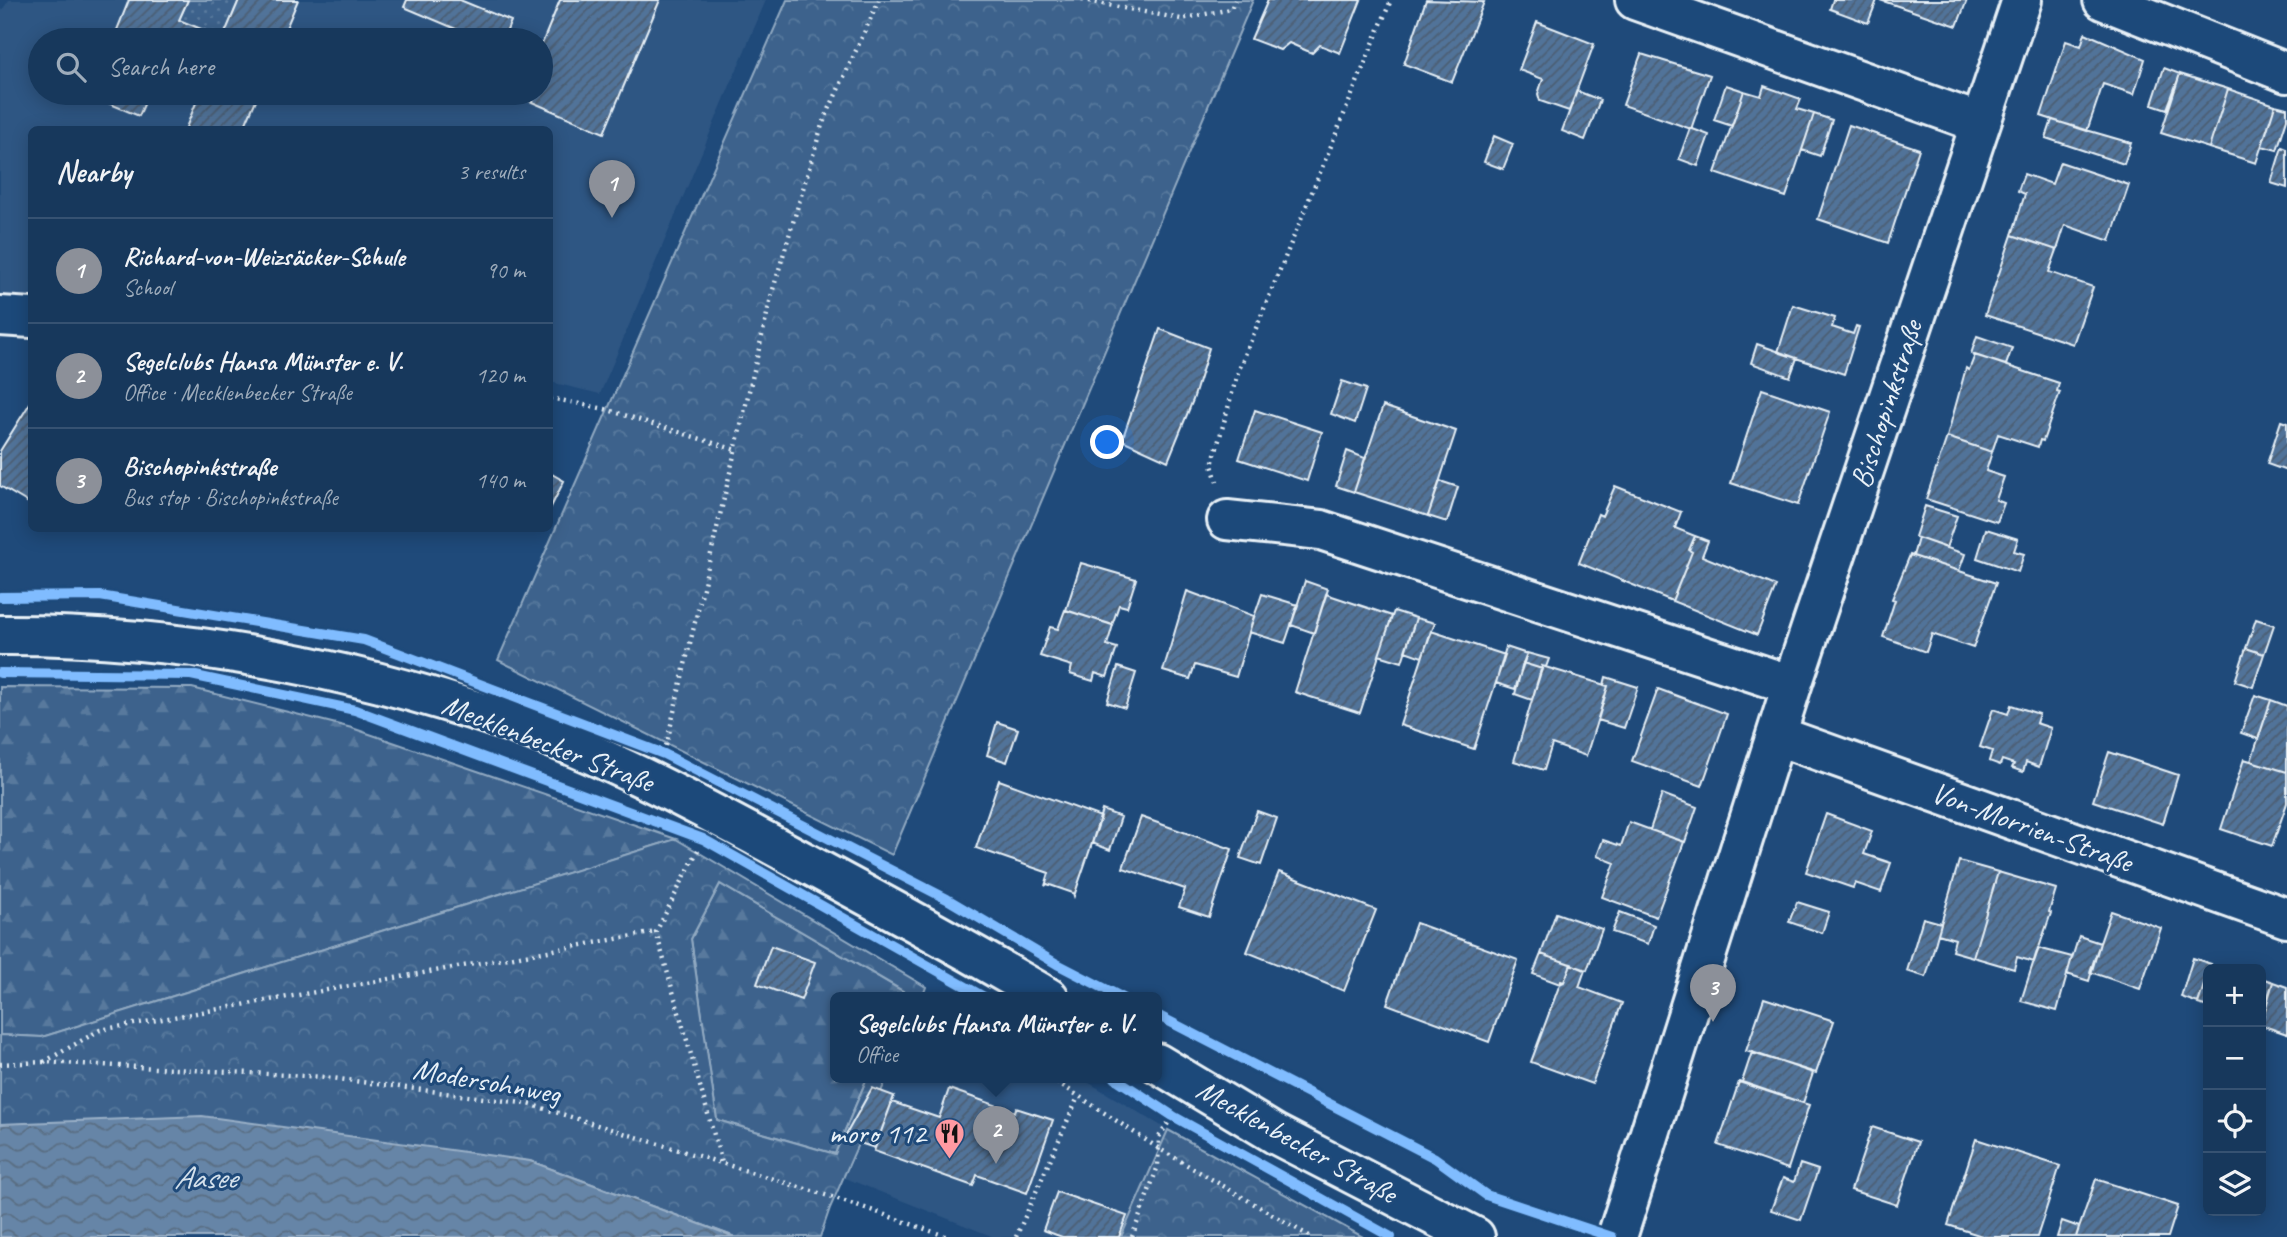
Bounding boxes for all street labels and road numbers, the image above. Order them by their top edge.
street label: Bischopinkstraße [1841,313,1932,492]
street label: Mecklenbecker Straße [437,685,661,802]
street label: Von-Morrien-Straße [1926,773,2140,882]
street label: Modersohnweg [410,1049,565,1113]
street label: Mecklenbecker Straße [1190,1070,1406,1213]

